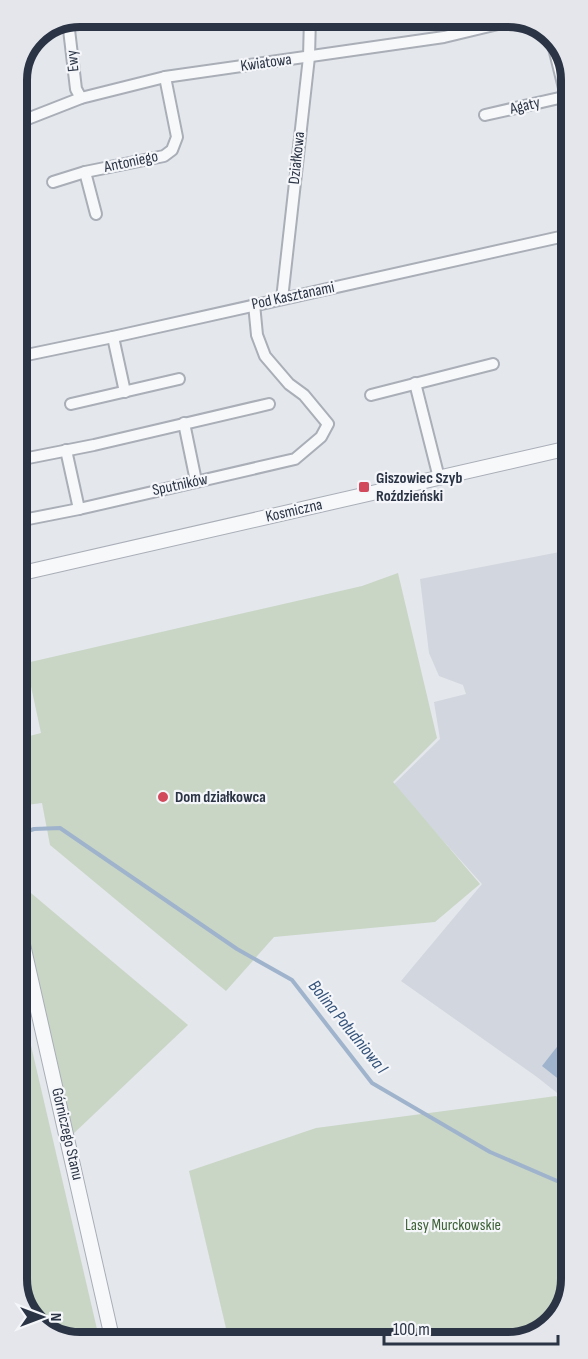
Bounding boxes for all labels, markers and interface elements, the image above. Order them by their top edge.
street label: Ewy [62,49,84,73]
street label: Kwiatowa [239,50,293,76]
street label: Agaty [507,93,542,119]
street label: Działkowa [285,131,309,185]
street label: Antoniego [101,147,160,177]
street label: Pod Kasztanami [250,278,336,314]
place label: Giszowiec Szyb Roździeński [376,469,462,506]
street label: Sputników [150,470,210,500]
marker: Giszowiec Szyb Roździeński [357,480,371,494]
street label: Kosmiczna [264,495,324,527]
place label: Dom działkowca [175,788,266,807]
marker: Dom działkowca [156,790,170,804]
water label: Bolina Południowa I [304,976,392,1078]
street label: Górniczego Stanu [47,1086,87,1182]
park label: Lasy Murckowskie [405,1216,501,1235]
north arrow [12,1287,72,1347]
scale bar [384,1308,558,1346]
text: N [46,1313,65,1321]
text: 100 m [393,1319,430,1340]

